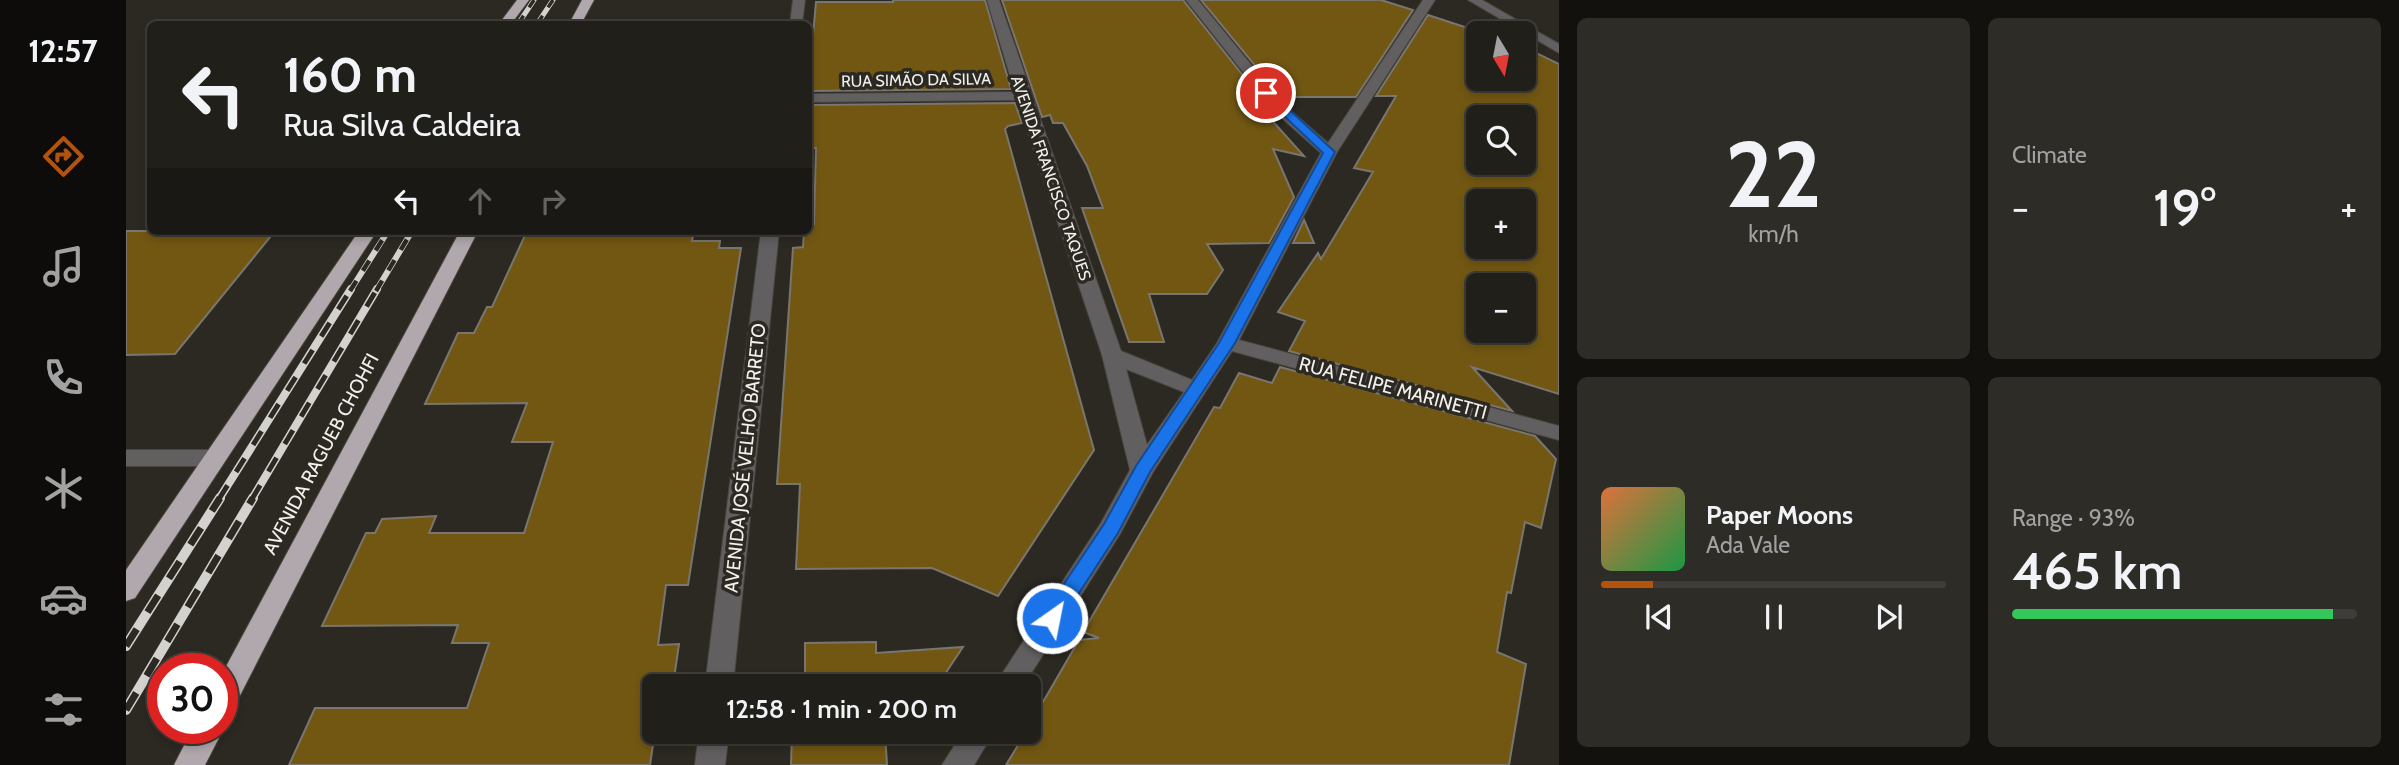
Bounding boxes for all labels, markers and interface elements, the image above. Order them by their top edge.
north arrow [1466,21,1536,91]
map controls [1466,21,1536,343]
text: 12:57 [28,31,98,70]
text: 160 m [283,45,417,104]
icon: left [168,49,259,140]
pin [1236,63,1296,123]
street label: RUA SIMÃO DA SILVA [841,69,991,91]
street label: AVENIDA FRANCISCO TAQUES [1007,73,1095,283]
icon: arrive [1247,74,1285,112]
text: Rua Silva Caldeira [283,105,521,144]
button: search [1466,105,1536,175]
text: 22 [1725,119,1822,230]
icon: directions [39,132,88,181]
text: Climate [2012,141,2087,169]
text: 19° [2153,176,2216,239]
icon: left [388,182,426,220]
icon: ahead [461,182,499,220]
icon: right [534,182,572,220]
text: − [2012,184,2029,231]
text: + [2340,184,2357,231]
button: + [1466,189,1536,259]
text: km/h [1748,220,1799,248]
icon: music [39,242,88,291]
button: − [1466,273,1536,343]
street label: AVENIDA JOSÉ VELHO BARRETO [718,322,771,594]
street label: AVENIDA RAGUEB CHOHFI [258,350,384,558]
street label: RUA FELIPE MARINETTI [1296,352,1490,424]
icon: phone [39,353,88,402]
icon: climate [39,464,88,513]
text: Paper Moons [1706,499,1853,531]
text: Range · 93% [2012,504,2135,532]
text: Ada Vale [1706,531,1790,559]
text: 465 km [2012,539,2182,602]
icon: car [39,574,88,623]
position arrow [1015,581,1089,655]
icon: previous [1640,598,1678,636]
icon: pause [1755,598,1793,636]
icon: next [1870,598,1908,636]
speed limit sign: 30 [147,653,238,744]
icon: filters [39,685,88,734]
text: 12:58 · 1 min · 200 m [726,693,957,725]

